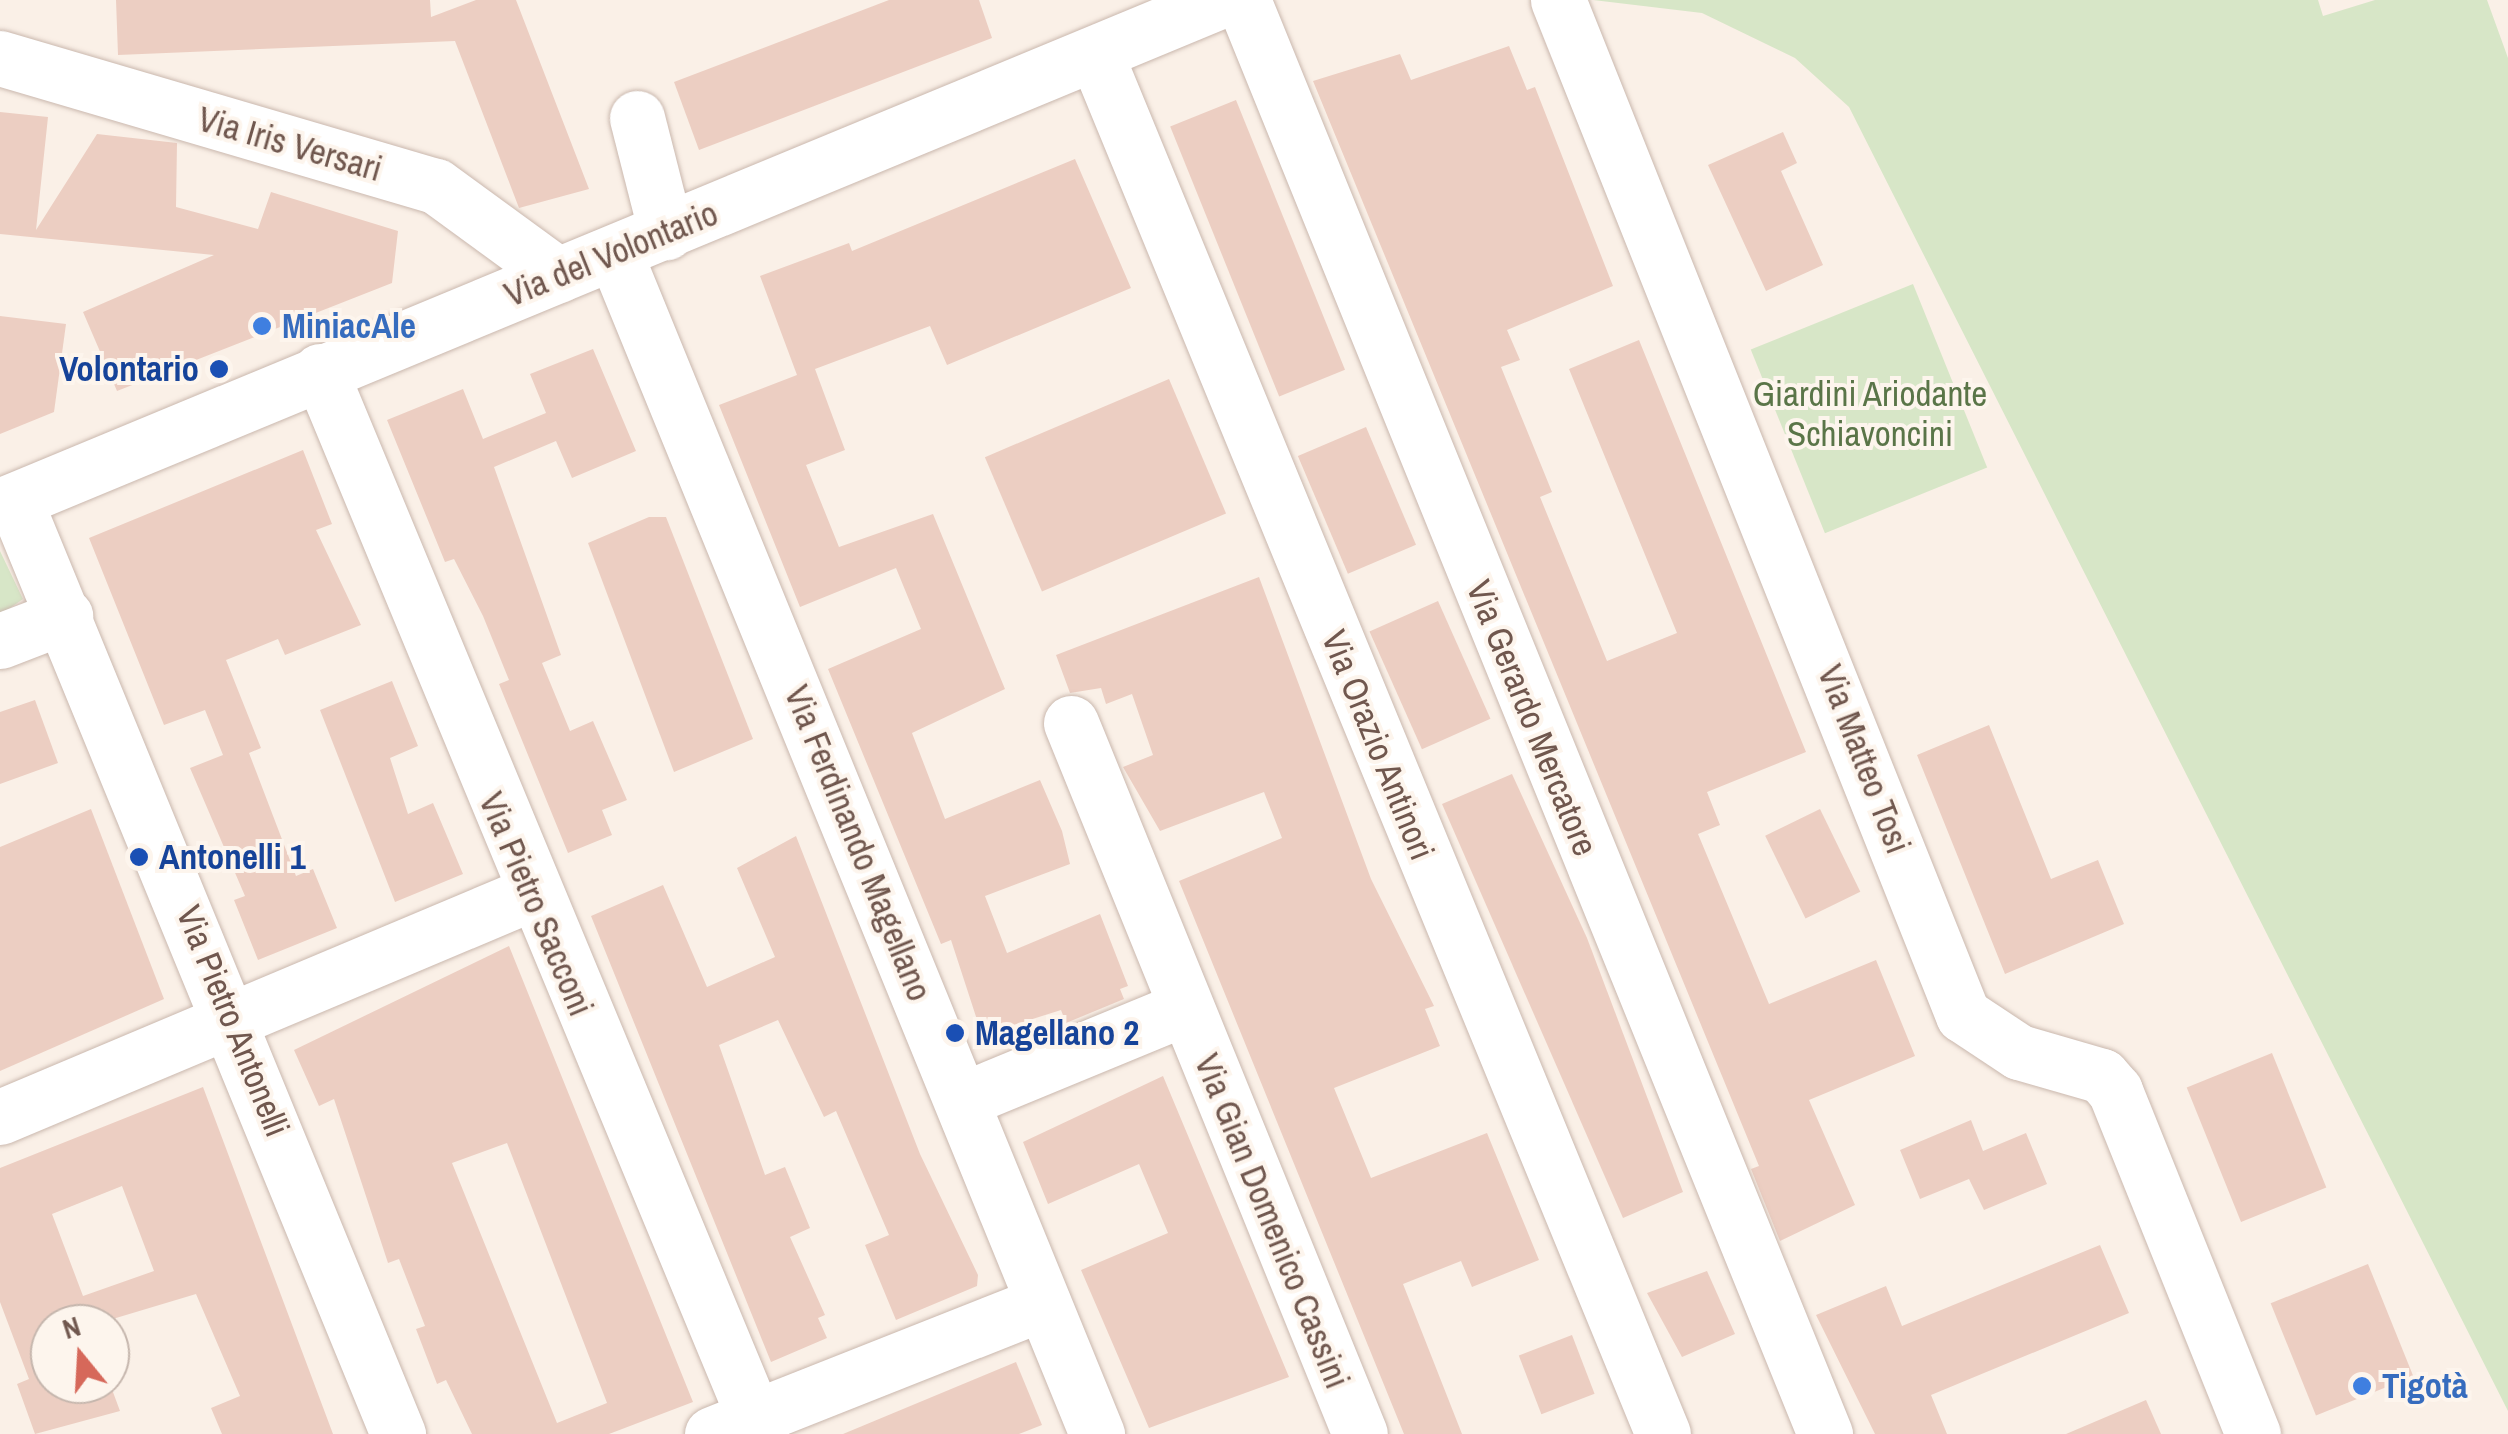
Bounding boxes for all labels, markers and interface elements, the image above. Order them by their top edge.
street label: Via Iris Versari [193,98,387,190]
street label: Via del Volontario [498,192,724,316]
place label: MiniacAle [282,305,416,347]
marker: MiniacAle [251,315,273,337]
place label: Volontario [59,348,199,390]
marker: Volontario [208,358,230,380]
park label: Giardini Ariodante Schiavoncini [1752,373,1988,455]
street label: Via Gerardo Mercatore [1458,574,1606,862]
street label: Via Orazio Antinori [1313,623,1443,867]
street label: Via Matteo Tosi [1809,659,1919,859]
street label: Via Ferdinando Magellano [776,679,940,1007]
street label: Via Pietro Sacconi [470,786,602,1022]
place label: Antonelli 1 [159,836,306,878]
marker: Antonelli 1 [128,846,150,868]
street label: Via Pietro Antonelli [167,899,299,1143]
place label: Magellano 2 [975,1012,1139,1054]
marker: Magellano 2 [944,1022,966,1044]
street label: Via Gian Domenico Cassini [1186,1048,1358,1394]
north arrow [30,1304,130,1404]
text: N [58,1307,85,1348]
place label: Tigotà [2382,1365,2468,1407]
marker: Tigotà [2351,1375,2373,1397]

